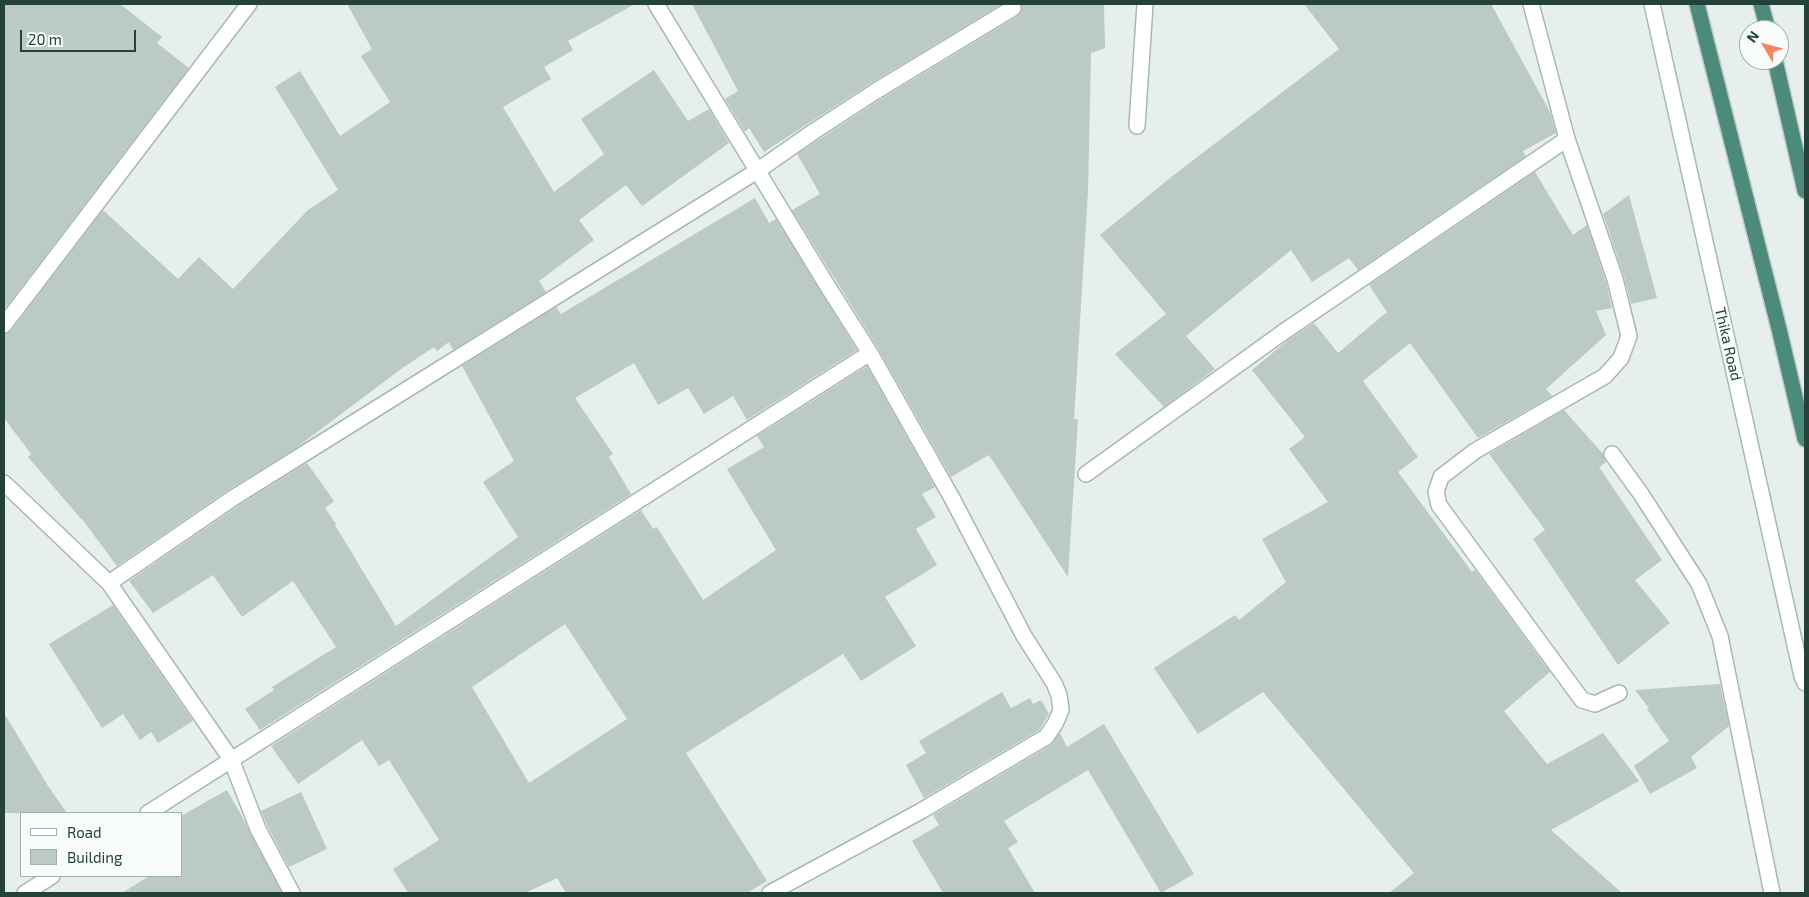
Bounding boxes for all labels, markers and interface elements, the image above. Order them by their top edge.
scale bar [22,20,139,52]
north arrow [1739,20,1789,70]
text: N [1743,27,1762,45]
text: 20 m [28,30,62,48]
street label: Thika Road [1711,305,1745,383]
legend [20,812,182,877]
text: Road [67,823,102,841]
text: Building [67,848,122,866]

